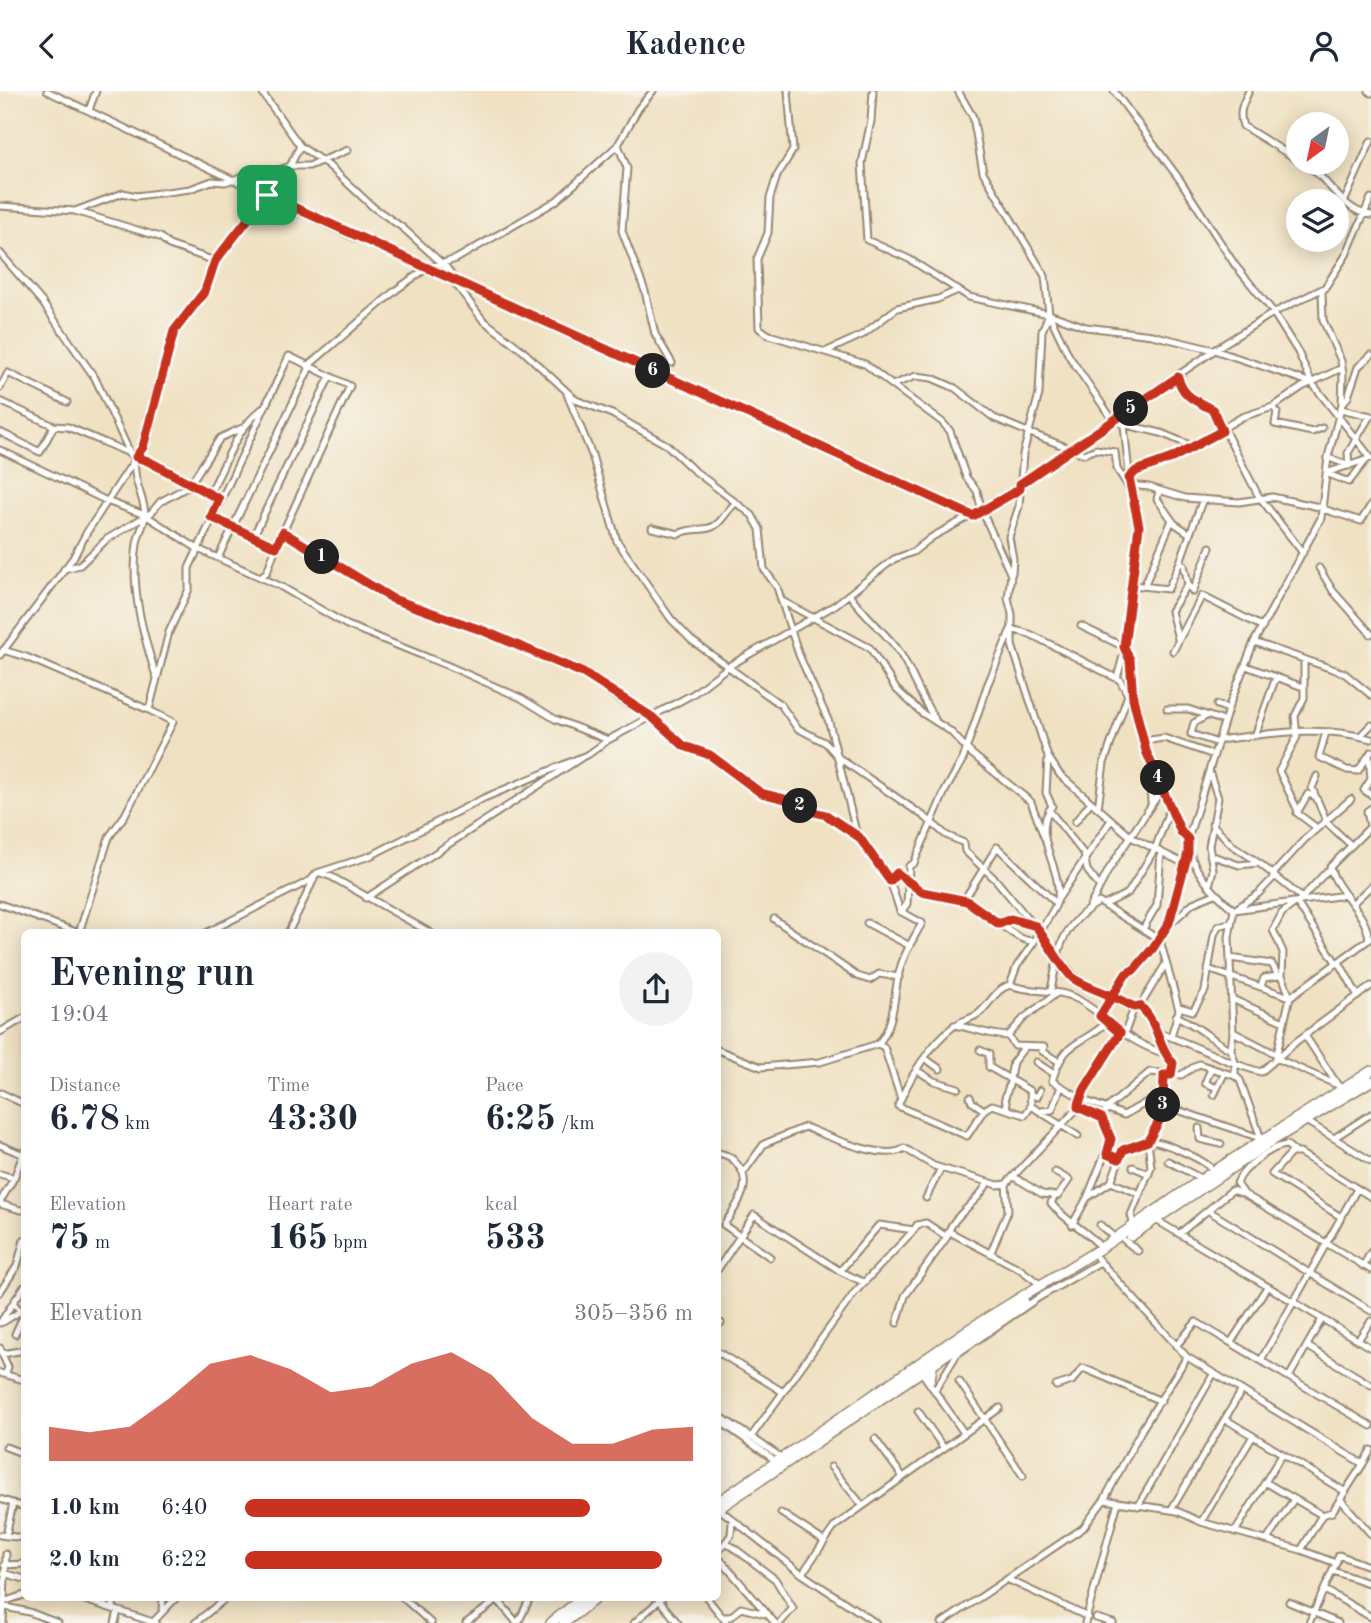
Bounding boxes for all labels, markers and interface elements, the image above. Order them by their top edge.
icon: back [28,27,66,65]
icon: person [1305,27,1343,65]
text: Kadence [625,30,746,62]
north arrow [1286,112,1349,175]
map controls [1286,112,1349,252]
pin [237,165,297,225]
icon: arrive [248,176,286,214]
button: layers [1286,189,1349,252]
pin: 6 [636,353,670,389]
text: 6 [647,361,658,380]
pin: 5 [1114,391,1148,427]
text: 5 [1125,399,1136,418]
pin: 1 [304,539,340,575]
text: 1 [316,547,327,566]
pin: 4 [1140,761,1176,795]
text: 4 [1152,768,1163,787]
pin: 2 [782,789,818,823]
text: 2 [794,796,805,815]
button: share [619,952,693,1026]
text: Evening run [49,956,255,994]
text: 19:04 [49,1003,109,1026]
text: Distance [49,1077,121,1096]
text: Time [267,1077,310,1096]
text: Pace [485,1077,524,1096]
pin: 3 [1146,1087,1180,1123]
text: 3 [1157,1095,1168,1114]
text: 6.78 [49,1102,120,1137]
text: 43:30 [267,1102,358,1137]
text: 6:25 [485,1102,556,1137]
text: km [120,1115,150,1134]
text: /km [556,1115,595,1134]
text: Elevation [49,1196,126,1215]
text: Heart rate [267,1196,352,1215]
text: kcal [485,1196,518,1215]
text: 75 [49,1221,90,1256]
text: 165 [267,1221,328,1256]
text: 533 [485,1221,546,1256]
text: m [90,1234,110,1253]
text: bpm [328,1234,368,1253]
text: Elevation [49,1302,143,1325]
text: 305–356 m [574,1302,693,1325]
text: 1.0 km [49,1496,120,1519]
text: 6:40 [161,1496,207,1519]
text: 2.0 km [49,1548,120,1571]
text: 6:22 [161,1548,207,1571]

